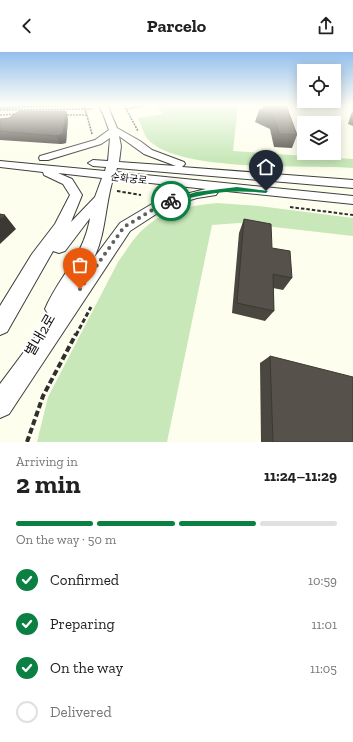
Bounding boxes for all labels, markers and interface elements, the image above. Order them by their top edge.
icon: back [16,15,38,37]
text: Parcelo [147,15,206,37]
icon: share [315,15,337,37]
map controls [297,64,341,160]
button: locate [297,64,341,108]
button: layers [297,116,341,160]
pin [249,150,283,191]
icon: home [255,156,277,178]
street label: 순화궁로 [110,171,148,187]
courier [151,181,191,221]
icon: bike [160,190,182,212]
pin [63,248,97,289]
icon: bag [69,254,91,276]
street label: 별내2로 [22,311,59,359]
text: Arriving in [16,454,78,469]
text: 11:24–11:29 [264,467,337,485]
text: 2 min [16,468,81,500]
text: On the way · 50 m [16,532,116,547]
icon: check [16,569,38,591]
text: Confirmed [50,571,119,589]
text: 10:59 [308,573,337,588]
icon: check [16,613,38,635]
text: Preparing [50,615,115,633]
text: 11:01 [312,617,337,632]
icon: check [16,657,38,679]
text: On the way [50,659,123,677]
text: 11:05 [310,661,337,676]
text: Delivered [50,703,112,721]

